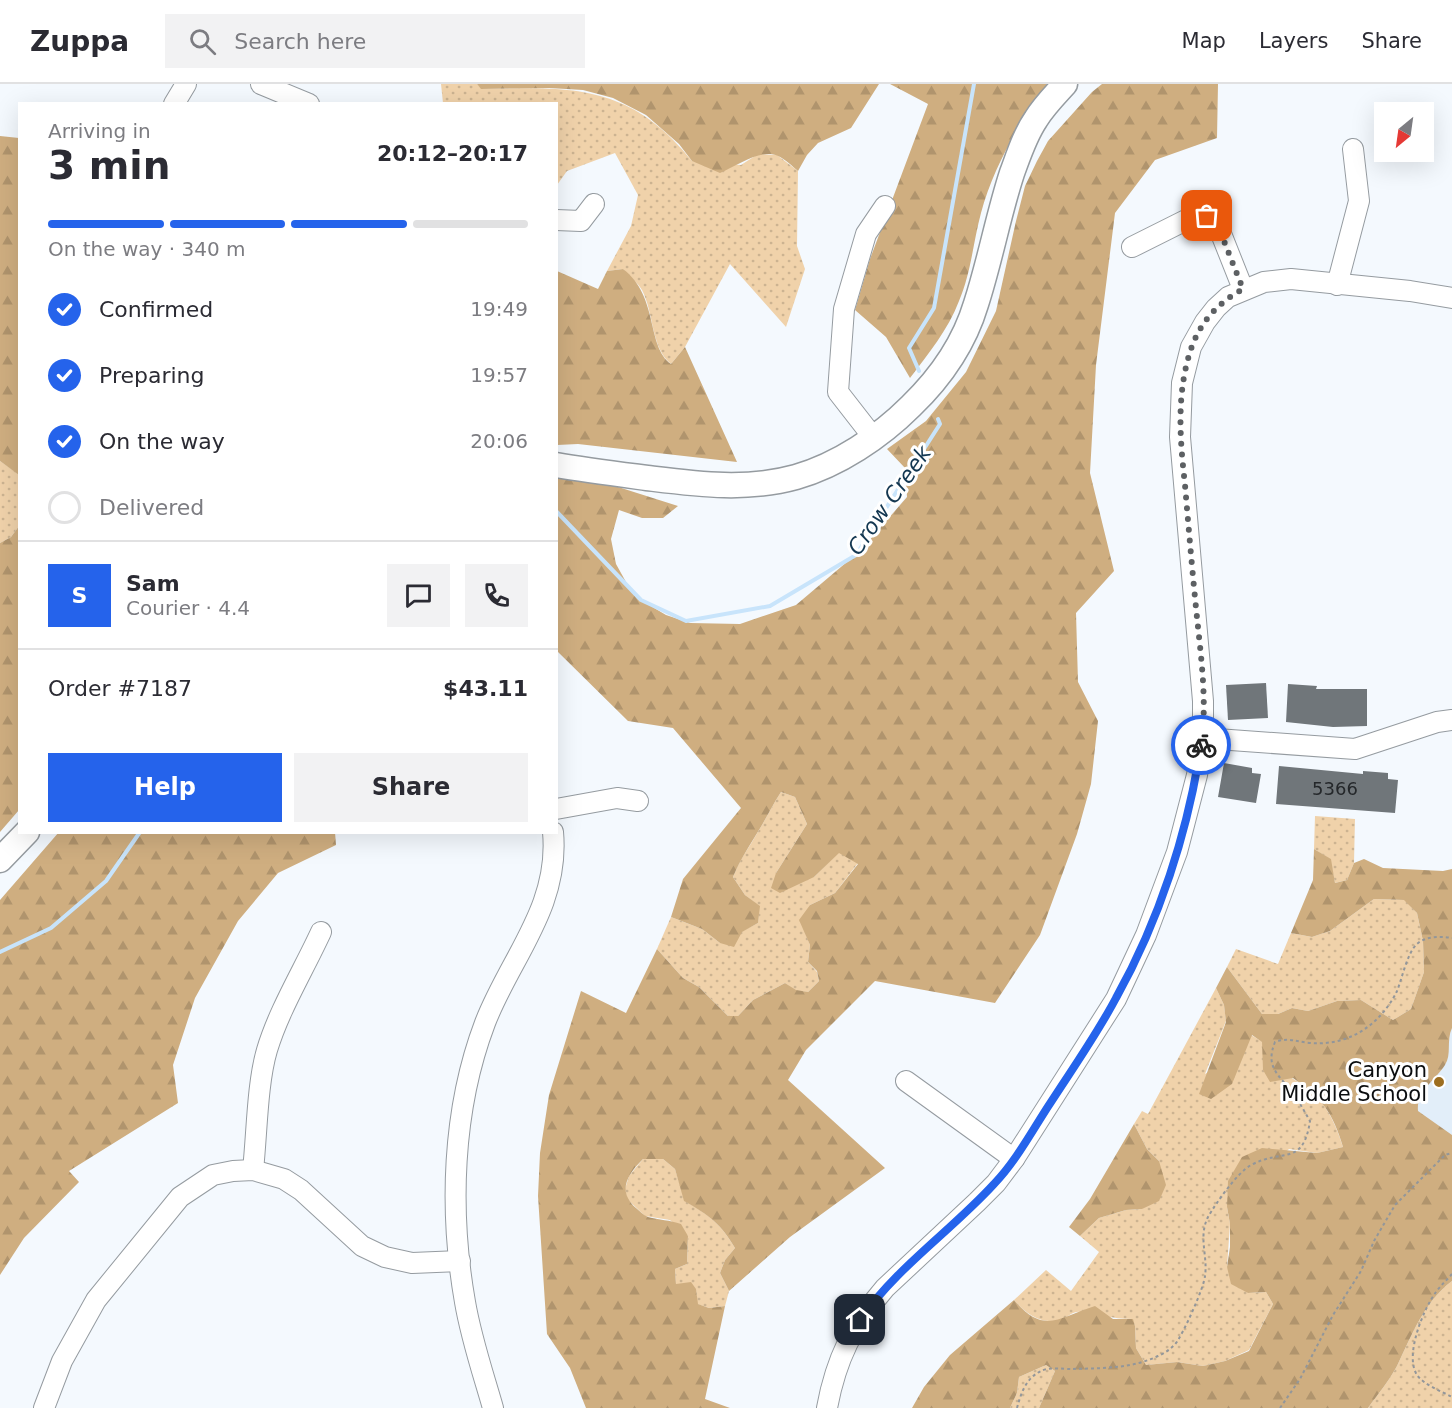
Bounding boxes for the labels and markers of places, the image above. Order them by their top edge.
pin [1181,190,1232,241]
place label: Canyon Middle School [1281,1058,1427,1106]
marker: Canyon Middle School [1432,1075,1446,1089]
pin [834,1294,885,1345]

